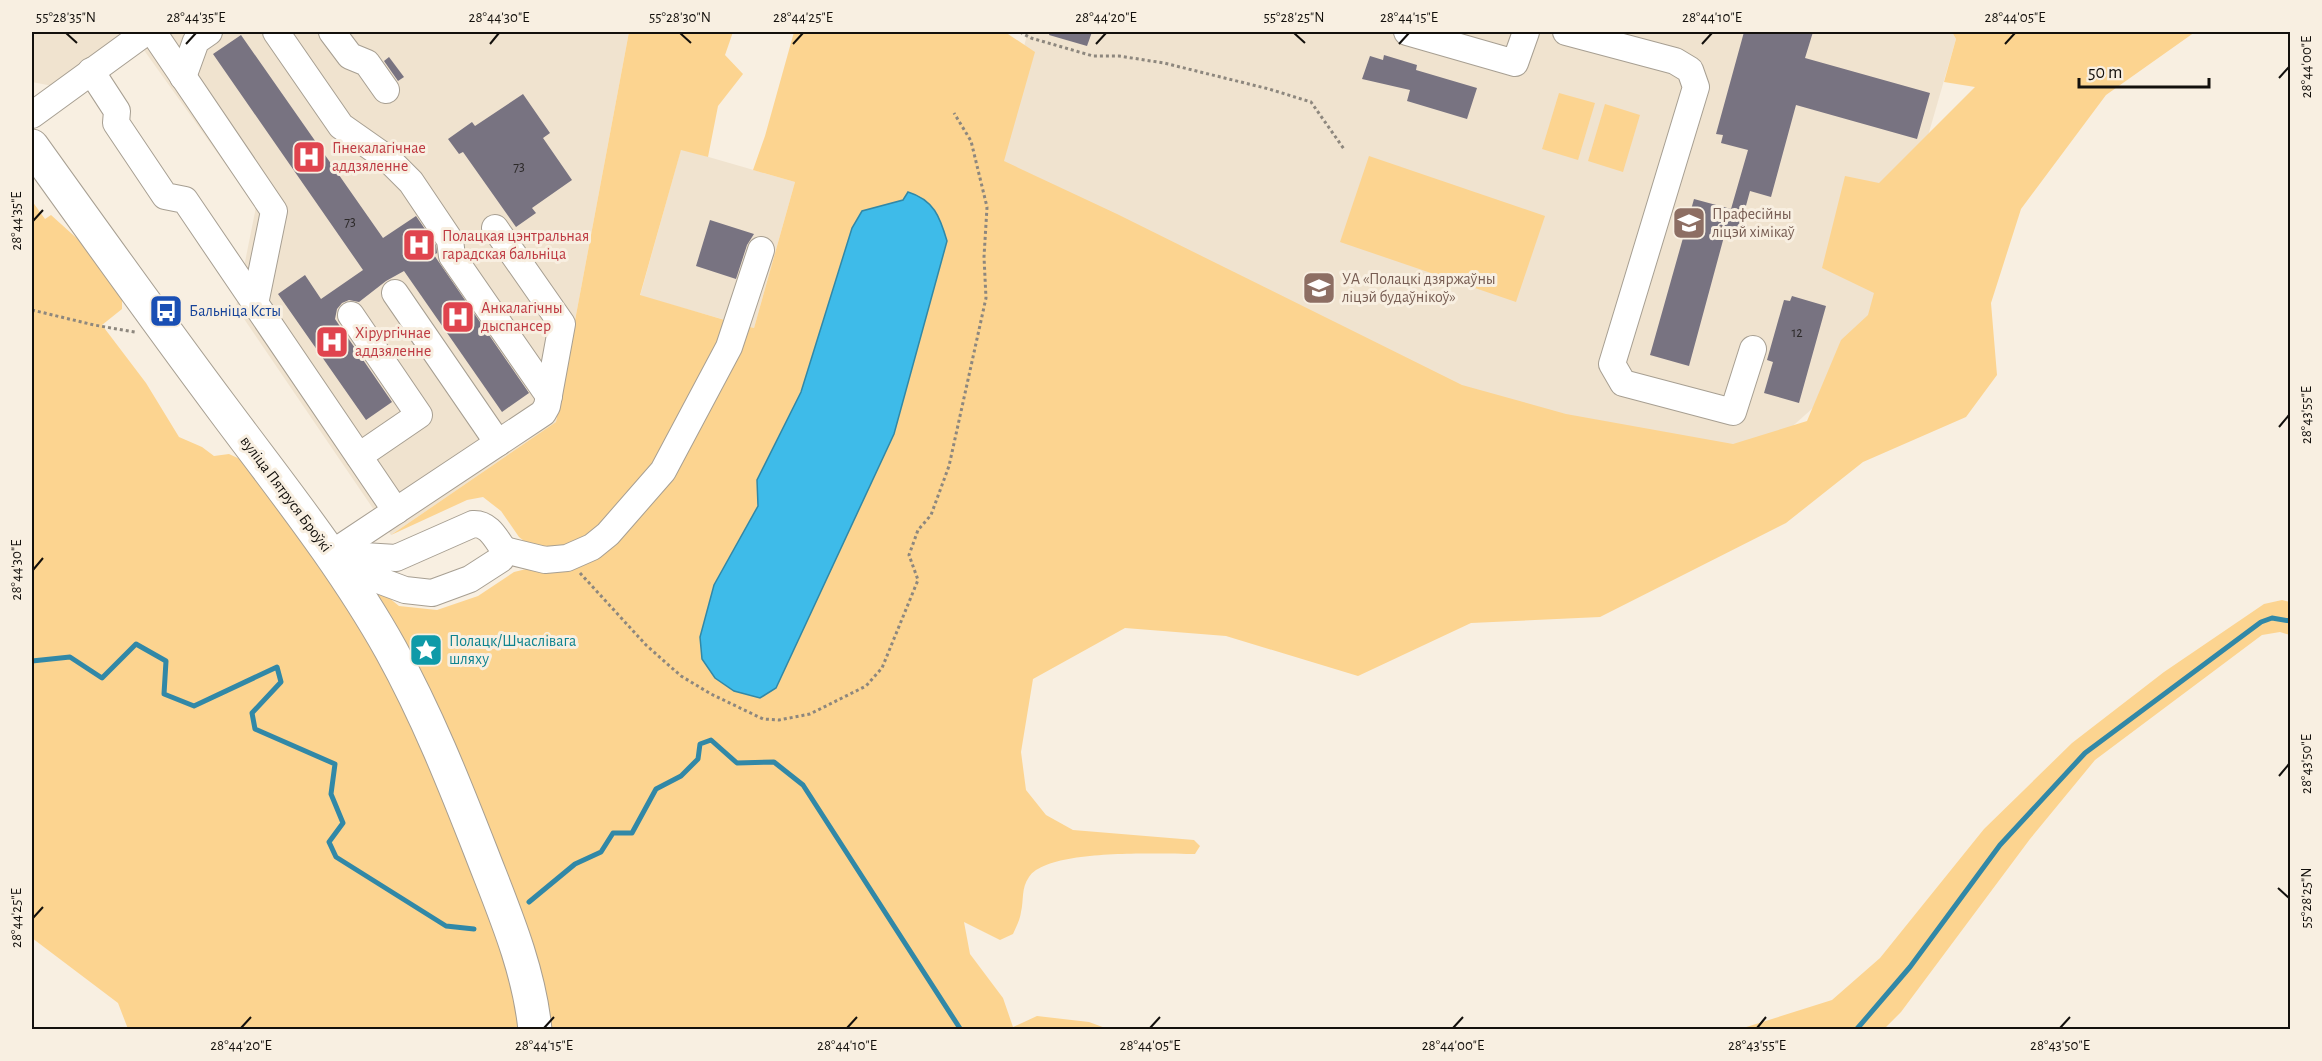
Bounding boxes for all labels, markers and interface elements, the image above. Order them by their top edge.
text: 55°28'35"N [36,10,96,25]
text: 28°44'35"E [166,10,226,25]
text: 28°44'30"E [469,10,529,25]
text: 55°28'30"N [649,10,711,25]
text: 28°44'25"E [773,10,833,25]
text: 28°44'20"E [1075,10,1137,25]
text: 55°28'25"N [1264,10,1324,25]
text: 28°44'15"E [1380,10,1438,25]
text: 28°44'10"E [1682,10,1742,25]
text: 28°44'05"E [1985,10,2045,25]
text: 28°44'00"E [2299,36,2314,98]
scale bar [2079,51,2210,89]
text: 50 m [2088,64,2122,82]
hospital icon: Гінекалагічнае аддзяленне [291,139,327,175]
place label: Гінекалагічнае аддзяленне [332,140,426,174]
house number: 73 [513,160,525,174]
text: 28°44'35"E [9,191,24,251]
school or university icon: Прафесійны ліцэй хімікаў [1671,205,1707,241]
place label: Прафесійны ліцэй хімікаў [1712,206,1795,241]
house number: 73 [344,215,356,229]
hospital icon: Полацкая цэнтральная гарадская бальніца [401,227,437,263]
place label: Полацкая цэнтральная гарадская бальніца [442,228,589,262]
school or university icon: УА «Полацкі дзяржаўны ліцэй будаўнікоў» [1301,270,1337,306]
place label: УА «Полацкі дзяржаўны ліцэй будаўнікоў» [1342,271,1496,306]
bus stop icon: Бальніца Ксты [148,293,184,329]
hospital icon: Анкалагічны дыспансер [440,299,476,335]
place label: Анкалагічны дыспансер [481,300,563,334]
place label: Бальніца Ксты [189,303,281,319]
hospital icon: Хірургічнае аддзяленне [314,324,350,360]
place label: Хірургічнае аддзяленне [355,325,431,359]
house number: 12 [1791,326,1803,340]
text: 28°43'55"E [2299,386,2314,444]
street label: вуліца Пятруся Броўкі [236,433,335,556]
text: 28°44'30"E [9,540,24,600]
place icon: Полацк/Шчаслівага шляху [408,632,444,668]
place label: Полацк/Шчаслівага шляху [449,633,576,668]
text: 28°43'50"E [2299,734,2314,794]
text: 55°28'25"N [2299,868,2314,928]
text: 28°44'25"E [9,888,24,948]
text: 28°44'20"E [210,1038,272,1053]
text: 28°44'15"E [515,1038,573,1053]
text: 28°44'10"E [817,1038,877,1053]
text: 28°44'05"E [1120,1038,1180,1053]
text: 28°44'00"E [1422,1038,1484,1053]
text: 28°43'55"E [1728,1038,1786,1053]
text: 28°43'50"E [2030,1038,2090,1053]

